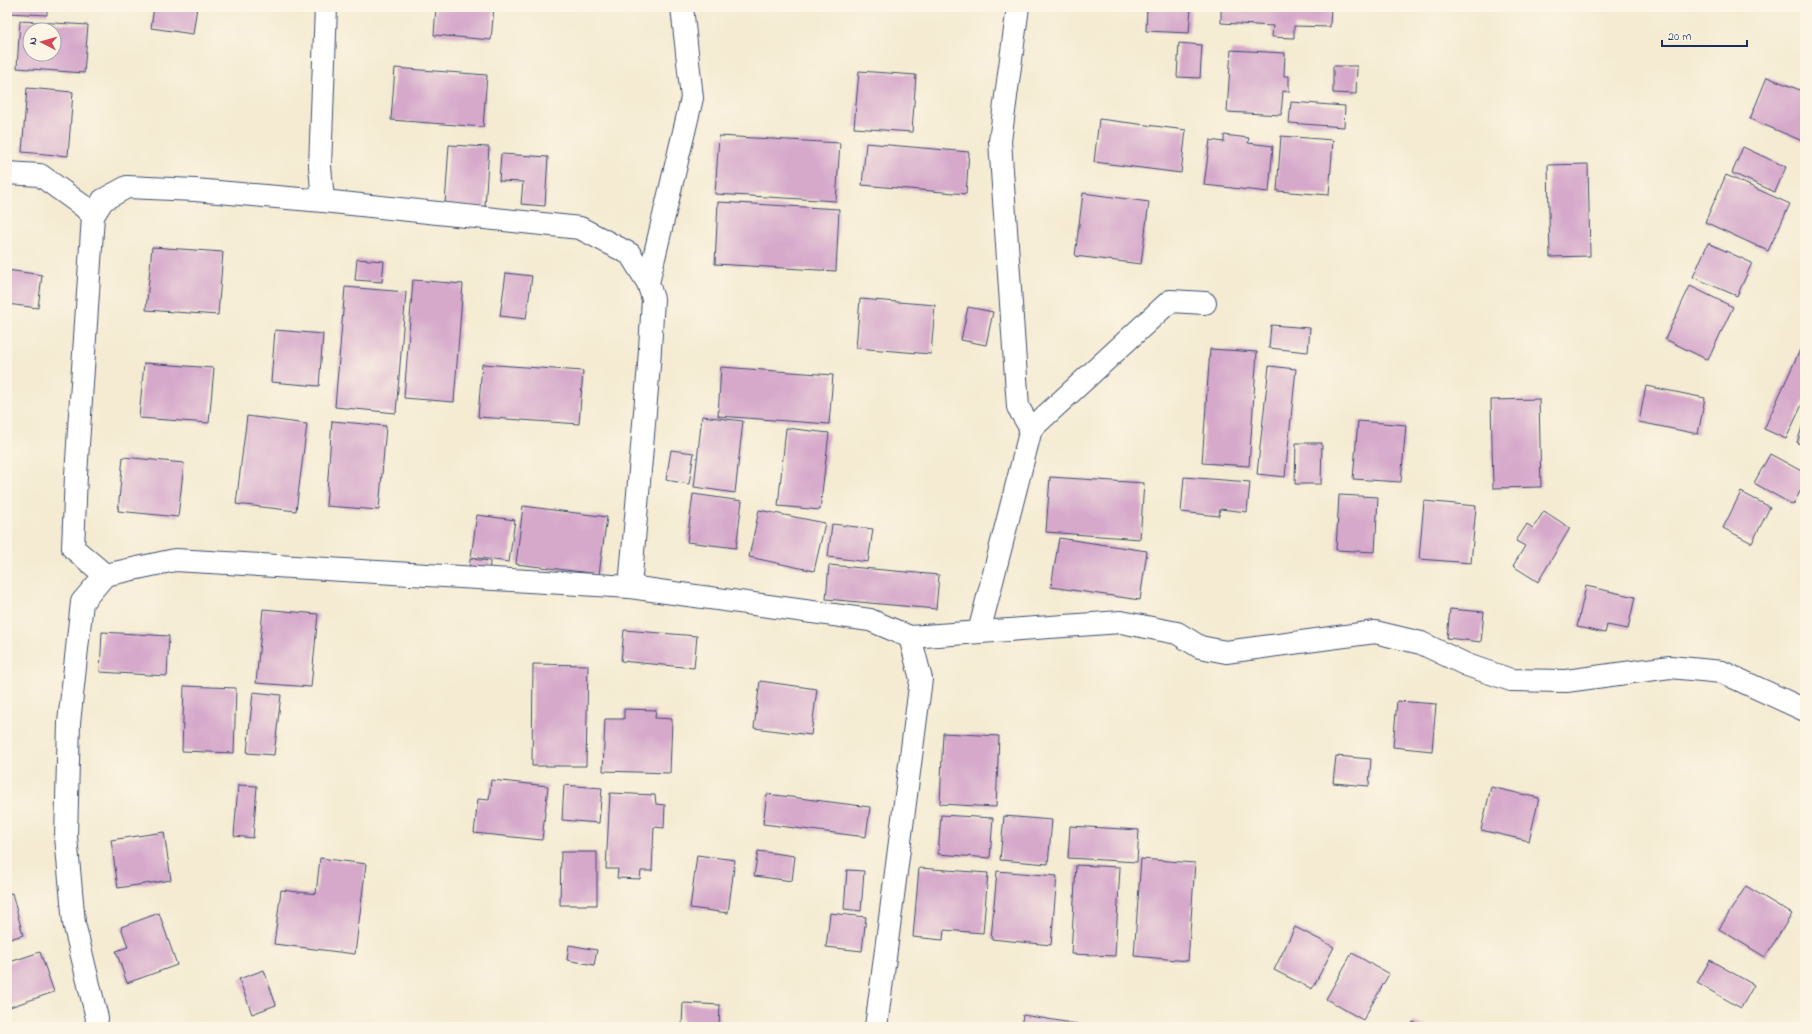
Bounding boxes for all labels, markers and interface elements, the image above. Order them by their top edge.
north arrow [22,22,62,62]
scale bar [1662,22,1747,48]
text: 20 m [1668,28,1691,46]
text: N [25,37,41,46]

